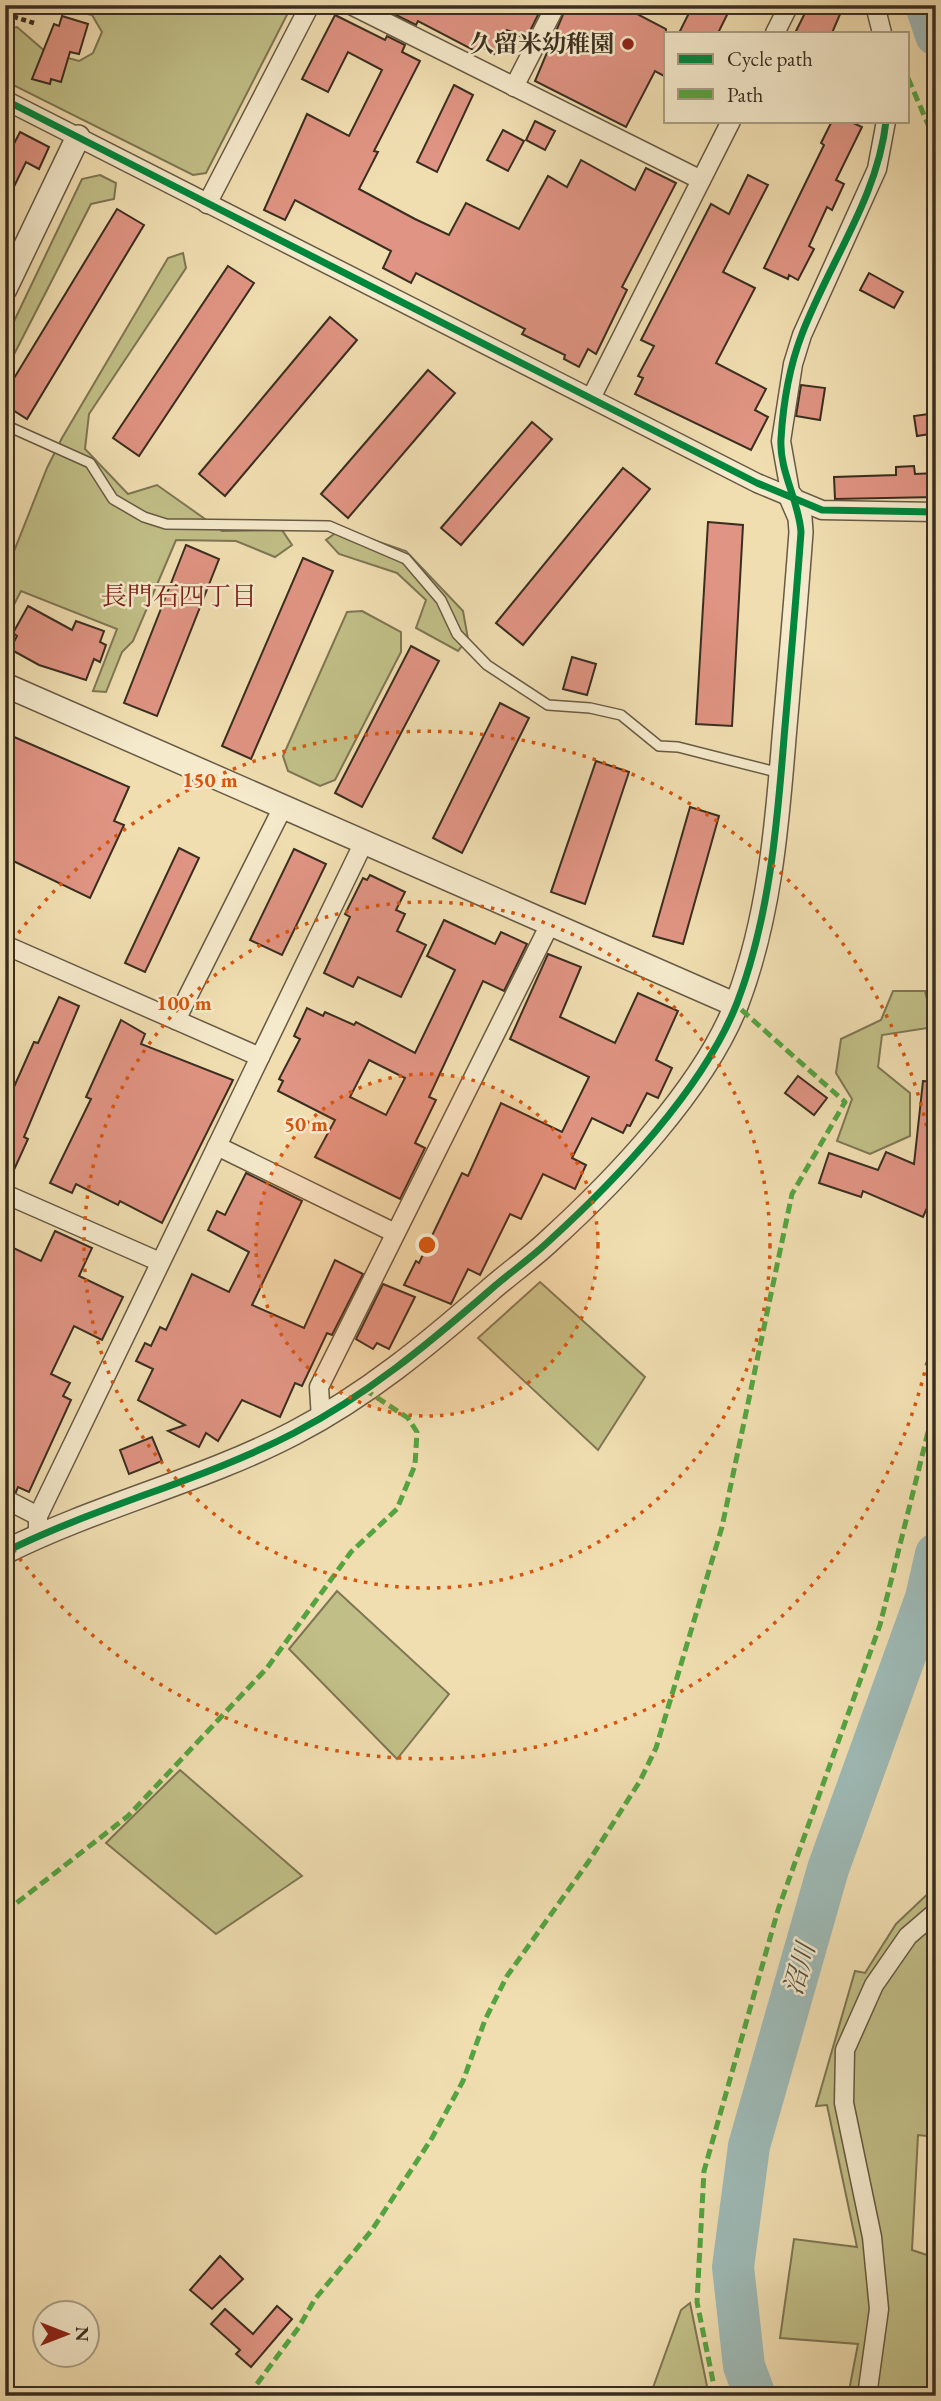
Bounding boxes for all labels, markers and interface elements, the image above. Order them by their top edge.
place label: 久留米幼稚園 [470,28,614,59]
legend [664,32,909,122]
marker: 久留米幼稚園 [620,36,636,52]
text: Cycle path [727,45,813,72]
text: Path [727,81,764,108]
district label: 長門石四丁目 [101,579,257,613]
text: 150 m [182,766,238,793]
text: 100 m [156,989,212,1016]
text: 50 m [284,1110,328,1137]
centre of rings [415,1233,439,1257]
water label: 沼川 [775,1936,823,1999]
north arrow [32,2300,102,2370]
text: N [70,2326,95,2342]

